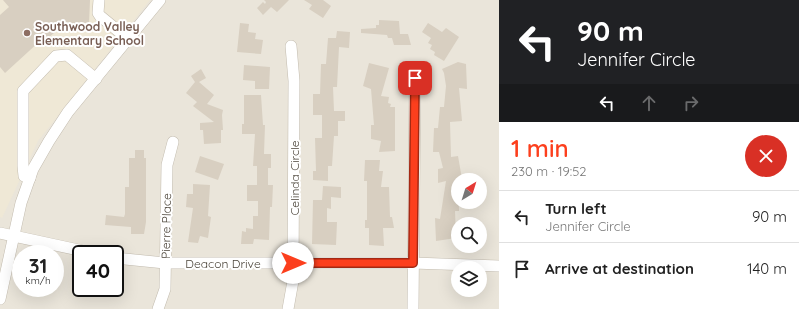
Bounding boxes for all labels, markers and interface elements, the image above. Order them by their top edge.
text: 90 m [577,13,644,48]
icon: left [511,16,563,68]
place label: Southwood Valley Elementary School [35,19,144,48]
marker: Southwood Valley Elementary School [22,28,32,38]
text: Jennifer Circle [577,48,696,71]
pin [398,61,432,95]
icon: arrive [404,67,426,89]
icon: left [596,92,618,114]
icon: ahead [638,92,660,114]
icon: right [680,92,702,114]
text: 1 min [511,133,569,163]
button: close [745,135,787,177]
street label: Celinda Circle [287,140,302,216]
text: 230 m · 19:52 [511,163,587,179]
north arrow [451,173,487,209]
map controls [451,173,487,297]
street label: Pierre Place [158,193,174,259]
text: Turn left [545,199,607,218]
icon: left [511,206,533,228]
text: 90 m [752,207,787,226]
button: search [451,217,487,253]
text: Jennifer Circle [545,218,631,234]
position arrow [272,242,314,284]
speed limit sign: 40 [72,245,124,297]
text: 31 [29,253,47,278]
street label: Deacon Drive [185,256,261,271]
icon: arrive [511,258,533,280]
text: Arrive at destination [545,259,694,278]
text: 140 m [747,259,787,278]
button: layers [451,261,487,297]
text: km/h [25,274,51,287]

